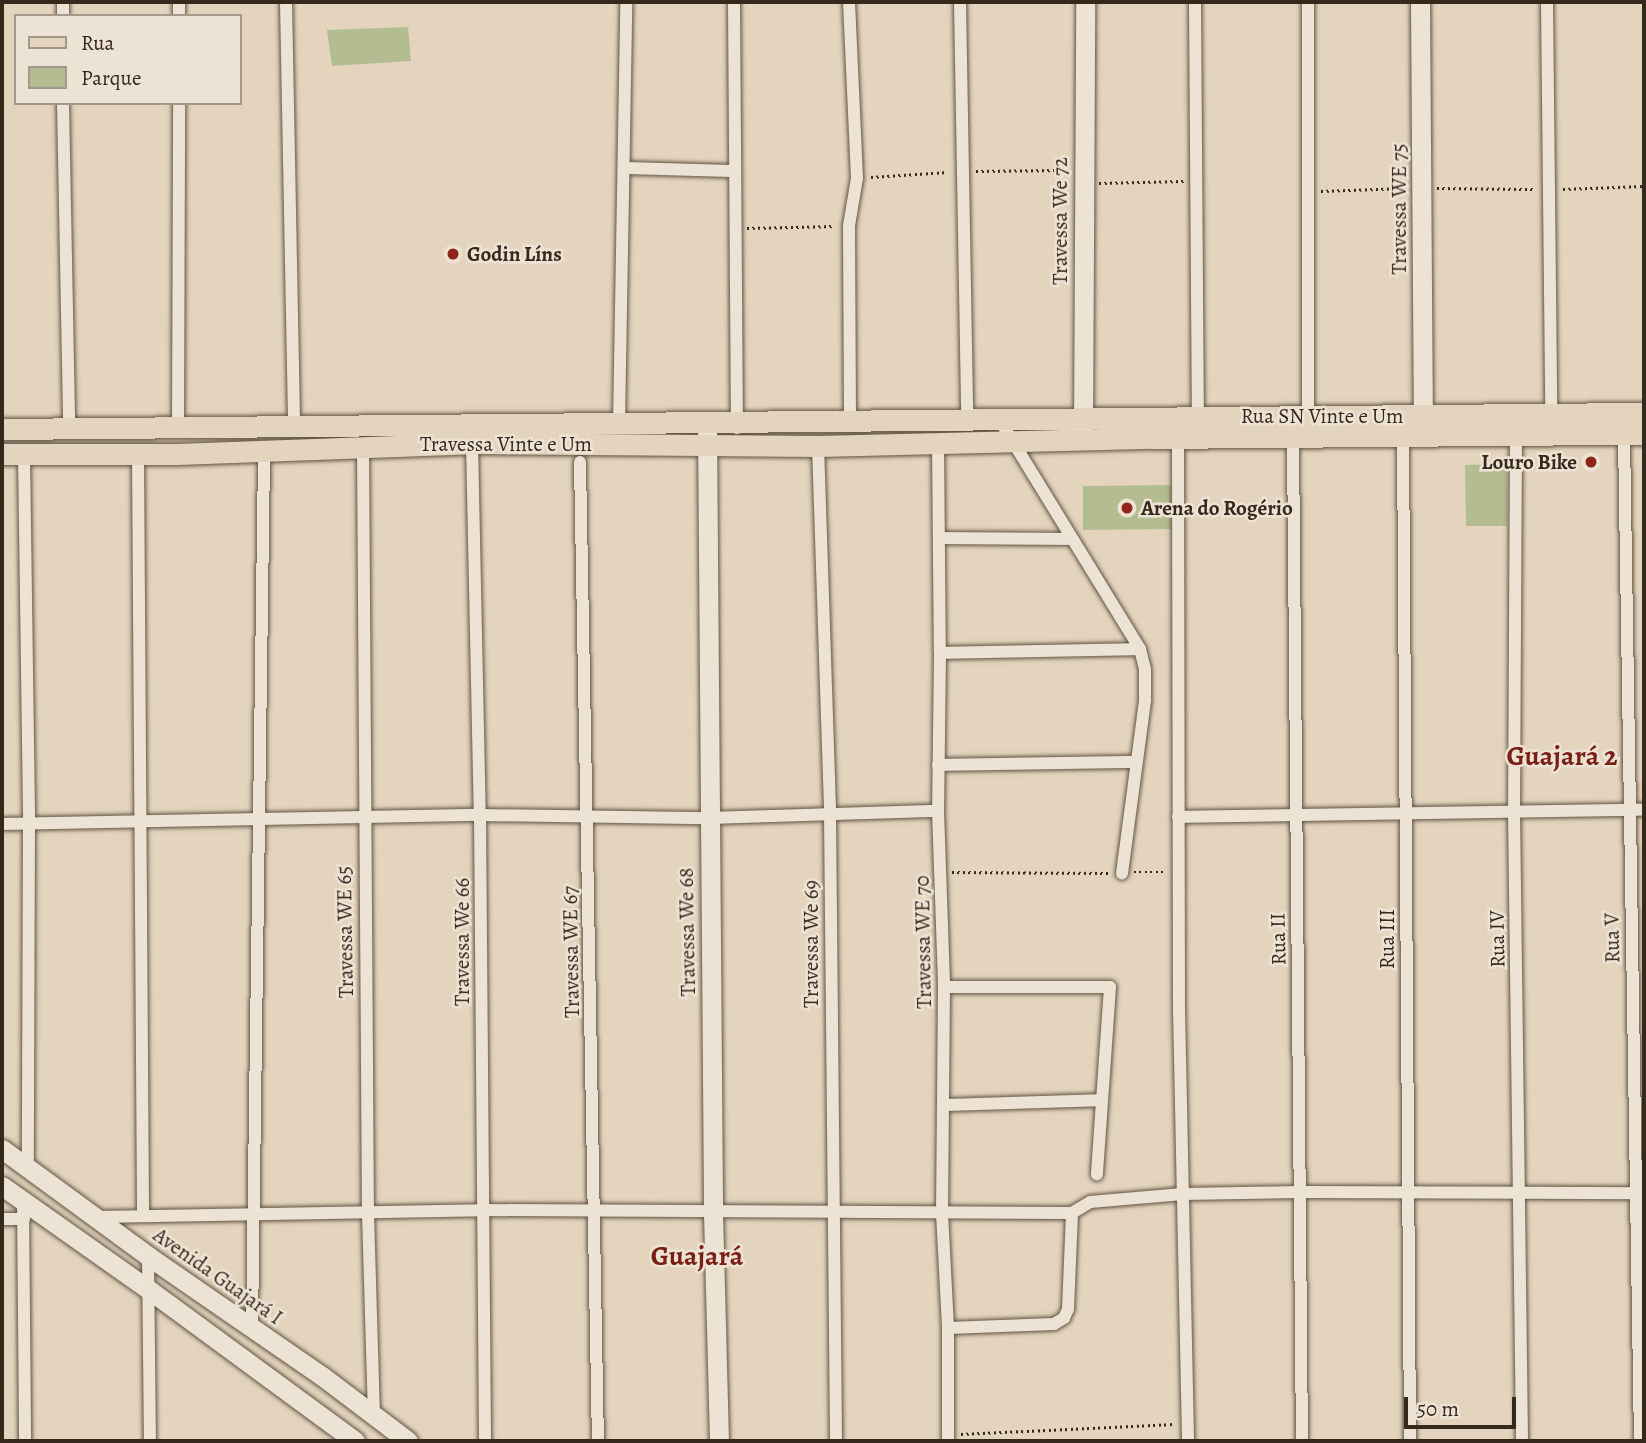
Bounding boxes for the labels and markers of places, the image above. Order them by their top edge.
place label: Godin Líns [467,241,562,267]
marker: Godin Líns [445,246,461,262]
place label: Louro Bike [1481,449,1577,475]
marker: Louro Bike [1583,454,1599,470]
place label: Arena do Rogério [1141,495,1293,521]
marker: Arena do Rogério [1119,500,1135,516]

